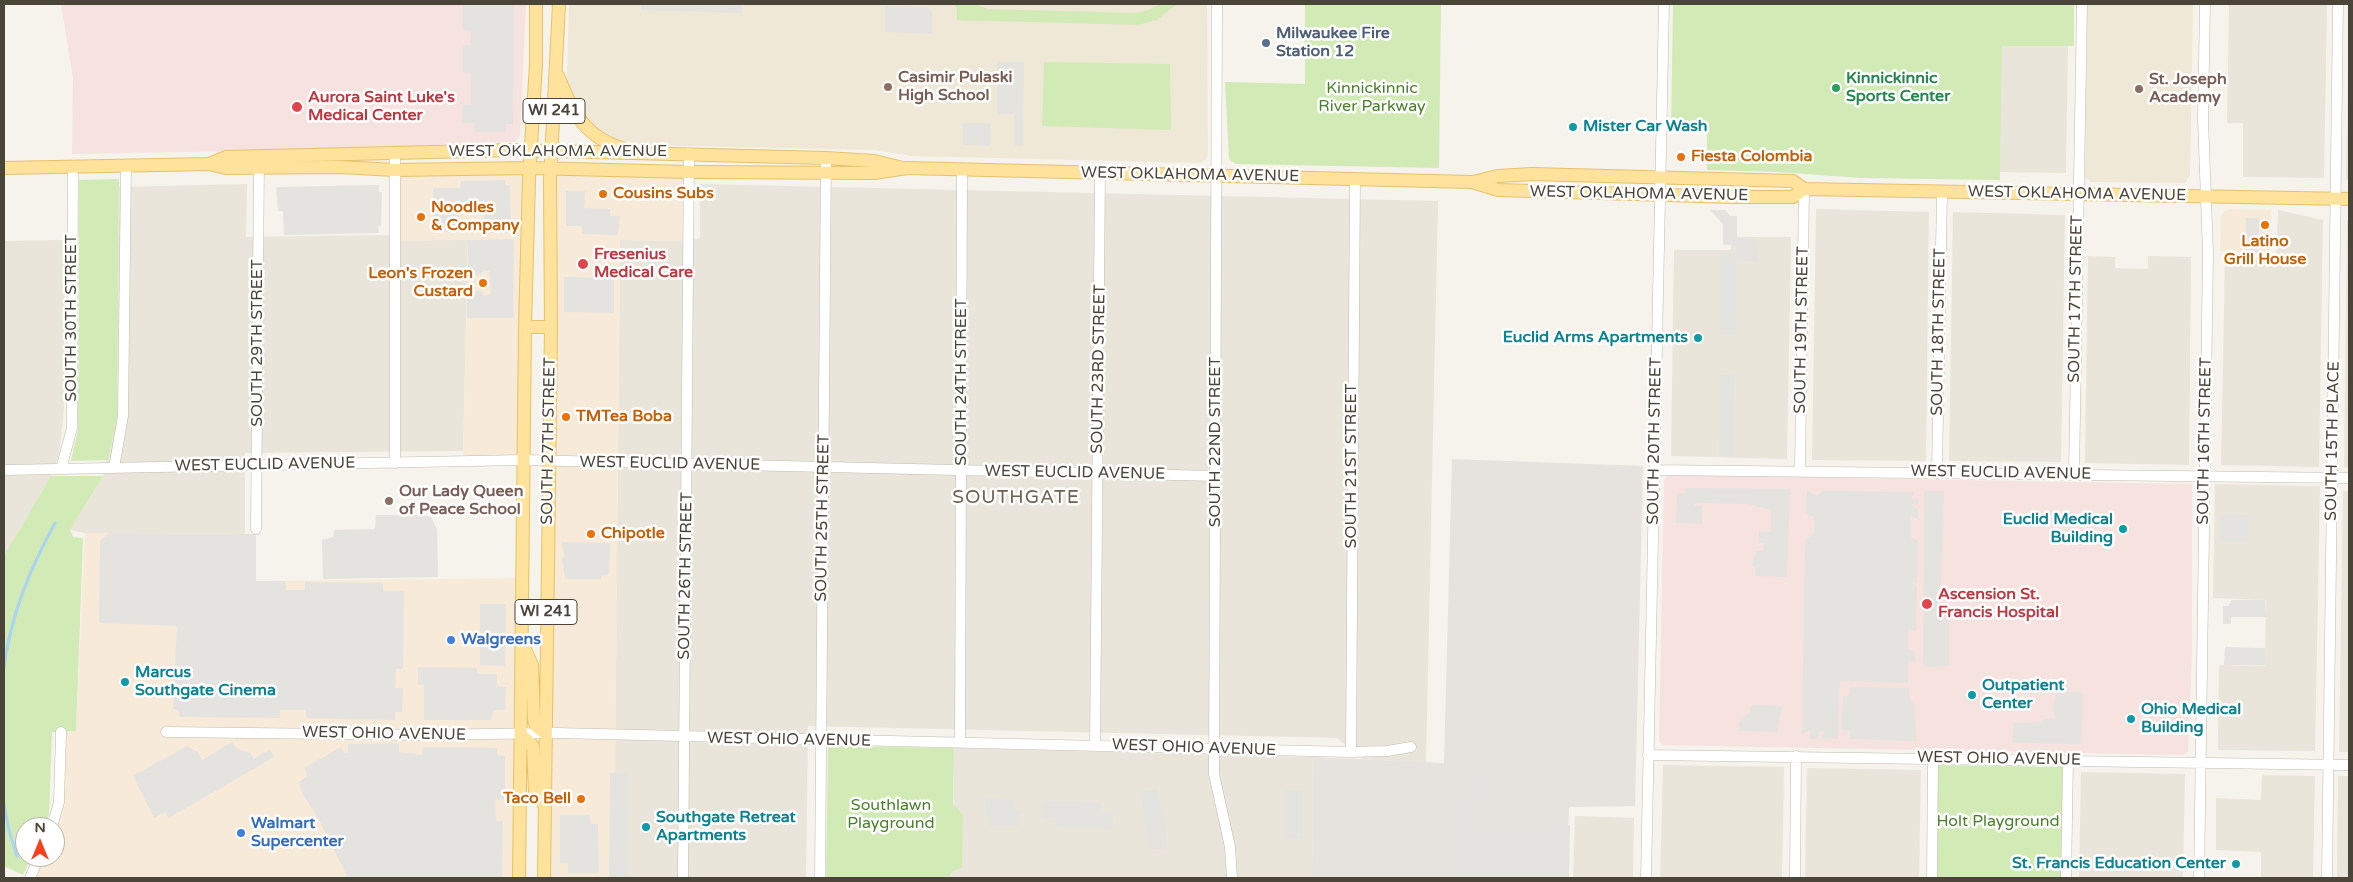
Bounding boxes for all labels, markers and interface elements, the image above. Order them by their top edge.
place label: Milwaukee Fire Station 12 [1276,24,1390,62]
marker: Milwaukee Fire Station 12 [1260,37,1272,49]
place label: Casimir Pulaski High School [898,68,1012,106]
place label: Kinnickinnic Sports Center [1846,69,1950,107]
place label: St. Joseph Academy [2149,70,2227,108]
park label: Kinnickinnic River Parkway [1318,79,1426,117]
marker: Casimir Pulaski High School [882,81,894,93]
marker: Kinnickinnic Sports Center [1830,82,1842,94]
marker: St. Joseph Academy [2133,83,2145,95]
place label: Aurora Saint Luke's Medical Center [308,88,455,126]
road number: WI 241 [523,98,585,124]
marker: Aurora Saint Luke's Medical Center [290,100,304,114]
place label: Mister Car Wash [1583,117,1708,137]
marker: Mister Car Wash [1567,121,1579,133]
street label: WEST OKLAHOMA AVENUE [449,142,667,162]
place label: Fiesta Colombia [1691,147,1813,167]
marker: Fiesta Colombia [1675,151,1687,163]
street label: WEST OKLAHOMA AVENUE [1081,163,1299,187]
street label: WEST OKLAHOMA AVENUE [1530,182,1748,206]
street label: WEST OKLAHOMA AVENUE [1968,182,2186,206]
place label: Cousins Subs [613,184,714,204]
marker: Cousins Subs [597,188,609,200]
place label: Noodles & Company [431,198,519,236]
marker: Noodles & Company [415,211,427,223]
street label: SOUTH 17TH STREET [2065,215,2087,383]
marker: Latino Grill House [2259,219,2271,231]
place label: Latino Grill House [2224,232,2306,270]
street label: SOUTH 30TH STREET [62,234,82,402]
place label: Fresenius Medical Care [594,245,693,283]
street label: SOUTH 19TH STREET [1791,246,1813,414]
street label: SOUTH 18TH STREET [1928,248,1950,416]
marker: Fresenius Medical Care [576,257,590,271]
street label: SOUTH 29TH STREET [248,259,268,427]
place label: Leon's Frozen Custard [368,264,473,302]
marker: Leon's Frozen Custard [477,277,489,289]
street label: SOUTH 23RD STREET [1088,284,1110,454]
street label: SOUTH 24TH STREET [952,298,972,466]
place label: Euclid Arms Apartments [1503,328,1688,348]
marker: Euclid Arms Apartments [1692,332,1704,344]
street label: SOUTH 27TH STREET [538,357,560,525]
street label: SOUTH 22ND STREET [1206,357,1226,527]
street label: SOUTH 20TH STREET [1644,357,1666,525]
street label: SOUTH 16TH STREET [2194,357,2216,525]
street label: SOUTH 15TH PLACE [2322,361,2344,521]
street label: SOUTH 21ST STREET [1342,384,1362,548]
place label: TMTea Boba [576,407,672,427]
marker: TMTea Boba [560,411,572,423]
street label: SOUTH 25TH STREET [812,434,834,602]
street label: WEST EUCLID AVENUE [580,453,760,475]
street label: WEST EUCLID AVENUE [175,454,355,476]
street label: WEST EUCLID AVENUE [985,462,1165,484]
street label: WEST EUCLID AVENUE [1911,462,2091,484]
place label: Our Lady Queen of Peace School [399,482,523,520]
district label: SOUTHGATE [951,487,1081,509]
street label: SOUTH 26TH STREET [675,492,697,660]
marker: Our Lady Queen of Peace School [383,495,395,507]
place label: Euclid Medical Building [2003,510,2113,548]
marker: Euclid Medical Building [2117,523,2129,535]
place label: Chipotle [601,524,665,544]
marker: Chipotle [585,528,597,540]
place label: Ascension St. Francis Hospital [1938,585,2059,623]
marker: Ascension St. Francis Hospital [1920,597,1934,611]
road number: WI 241 [515,600,577,624]
place label: Walgreens [461,630,541,650]
marker: Walgreens [445,634,457,646]
place label: Marcus Southgate Cinema [135,663,276,701]
marker: Marcus Southgate Cinema [119,676,131,688]
place label: Outpatient Center [1982,676,2064,714]
marker: Outpatient Center [1966,689,1978,701]
place label: Ohio Medical Building [2141,700,2241,738]
marker: Ohio Medical Building [2125,713,2137,725]
street label: WEST OHIO AVENUE [302,723,466,745]
street label: WEST OHIO AVENUE [707,729,871,751]
street label: WEST OHIO AVENUE [1112,736,1276,760]
street label: WEST OHIO AVENUE [1917,748,2081,770]
place label: Taco Bell [503,789,571,809]
marker: Taco Bell [575,793,587,805]
park label: Southlawn Playground [847,796,935,834]
place label: Southgate Retreat Apartments [656,808,796,846]
park label: Holt Playground [1936,812,2060,832]
place label: Walmart Supercenter [251,814,344,852]
north arrow [15,817,65,867]
text: N [34,819,46,836]
marker: Southgate Retreat Apartments [640,821,652,833]
marker: Walmart Supercenter [235,827,247,839]
place label: St. Francis Education Center [2012,854,2226,874]
marker: St. Francis Education Center [2230,858,2242,870]

